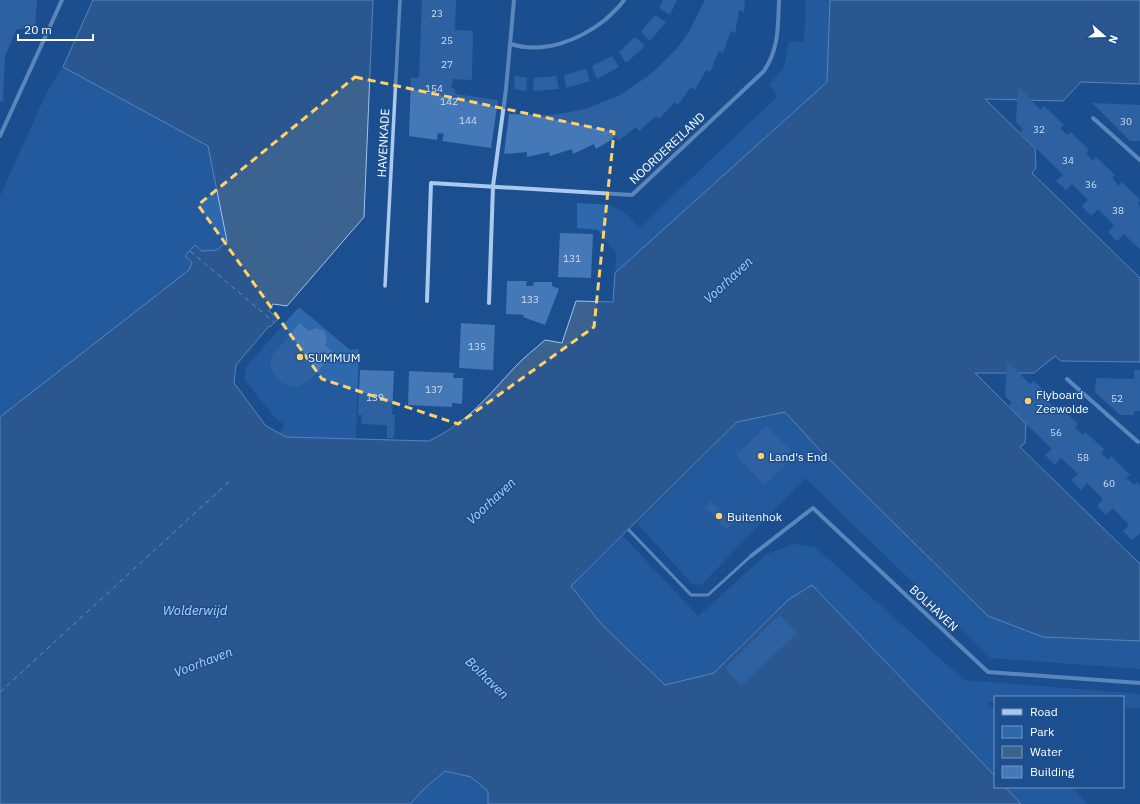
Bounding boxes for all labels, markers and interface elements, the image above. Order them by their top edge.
house number: 23 [431,7,443,20]
scale bar [18,16,93,42]
north arrow [1084,16,1124,56]
text: 20 m [24,22,52,37]
text: N [1105,33,1121,46]
house number: 25 [441,34,453,47]
house number: 27 [441,58,453,71]
house number: 154 [425,82,443,95]
house number: 142 [440,95,458,108]
street label: HAVENKADE [374,108,392,178]
street label: NOORDEREILAND [626,109,708,187]
house number: 144 [459,114,477,127]
house number: 30 [1120,115,1132,128]
house number: 32 [1033,123,1045,136]
house number: 34 [1062,154,1074,167]
house number: 36 [1085,178,1097,191]
house number: 38 [1112,204,1124,217]
house number: 131 [563,252,581,265]
water label: Voorhaven [700,253,756,307]
house number: 133 [521,293,539,306]
house number: 135 [468,340,486,353]
place label: SUMMUM [308,350,360,365]
marker: SUMMUM [295,352,305,362]
house number: 137 [425,383,443,396]
place label: Flyboard Zeewolde [1036,387,1089,416]
house number: 139 [366,391,384,404]
house number: 52 [1111,392,1123,405]
marker: Flyboard Zeewolde [1023,396,1033,406]
house number: 56 [1050,426,1062,439]
place label: Land's End [769,449,828,464]
marker: Land's End [756,451,766,461]
house number: 58 [1077,451,1089,464]
water label: Voorhaven [463,474,519,528]
house number: 60 [1103,477,1115,490]
place label: Buitenhok [727,509,783,524]
marker: Buitenhok [714,511,724,521]
street label: BOLHAVEN [907,582,961,634]
water label: Wolderwijd [163,602,228,619]
water label: Voorhaven [171,643,235,681]
water label: Bolhaven [462,653,512,703]
legend [994,696,1124,788]
text: Road [1030,704,1058,719]
text: Park [1030,724,1055,739]
text: Water [1030,744,1063,759]
text: Building [1030,764,1075,779]

